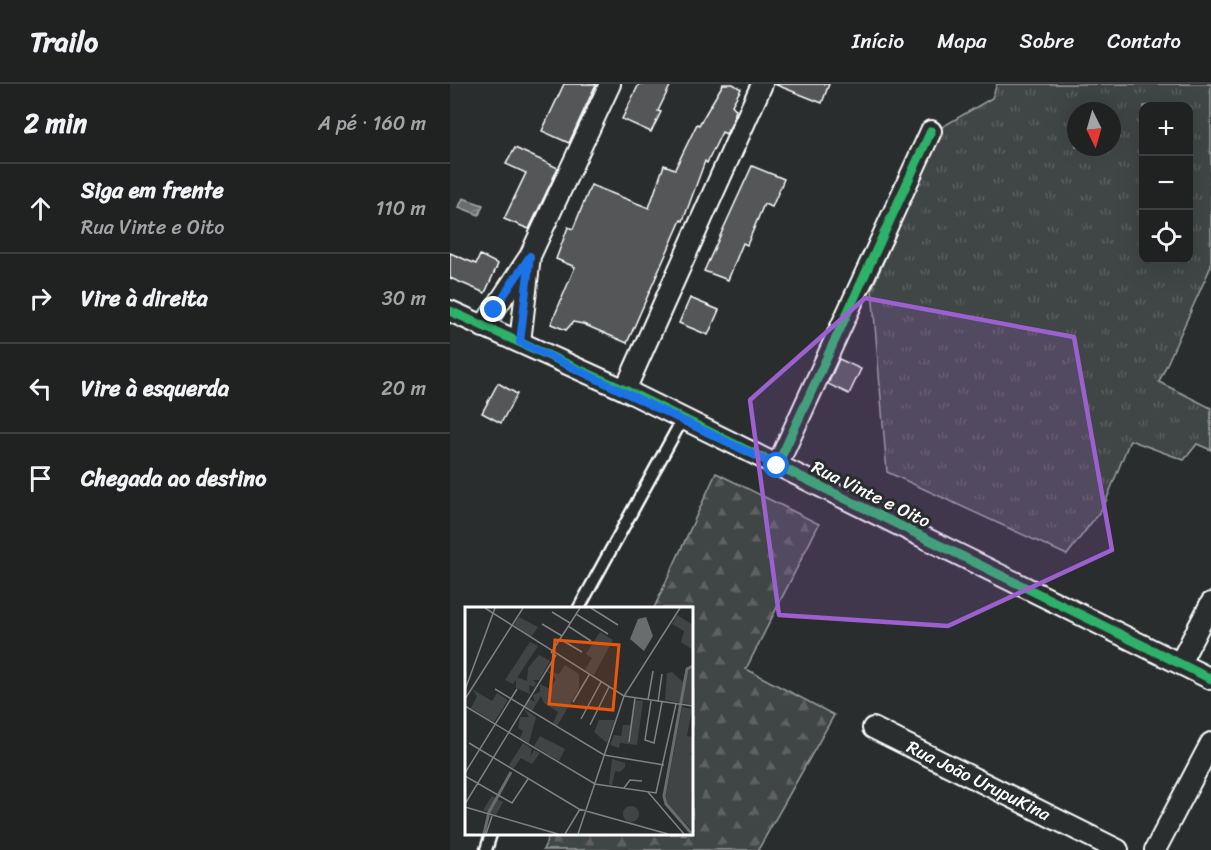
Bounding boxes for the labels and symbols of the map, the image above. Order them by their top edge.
north arrow [1067,102,1121,156]
route end [480,296,506,322]
street label: Rua Vinte e Oito [806,451,936,537]
route start [763,452,789,478]
inset map [465,607,693,835]
street label: Rua João UrupuKina [901,731,1057,830]

